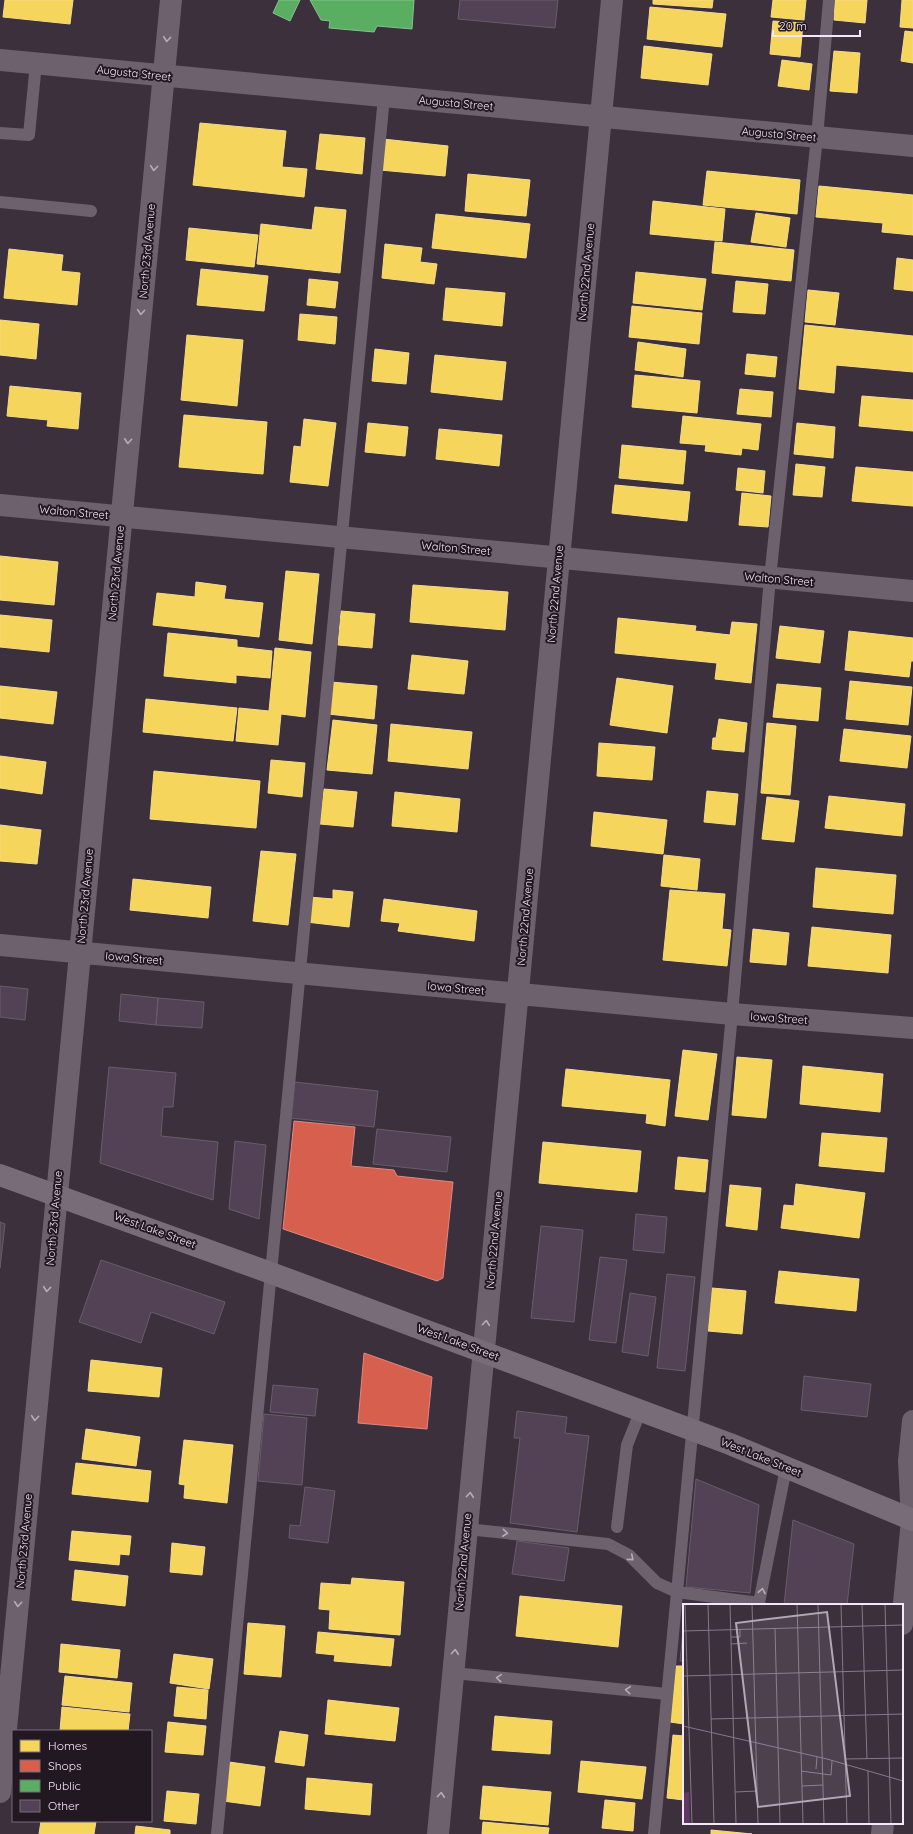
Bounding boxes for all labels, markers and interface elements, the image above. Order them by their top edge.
scale bar [773,12,860,38]
text: 20 m [779,18,807,33]
one-way arrow [162,36,171,42]
street label: Augusta Street [96,62,172,84]
street label: Augusta Street [418,93,494,113]
street label: Augusta Street [741,124,817,144]
one-way arrow [150,165,159,171]
street label: North 23rd Avenue [136,203,158,299]
street label: North 22nd Avenue [575,223,597,321]
one-way arrow [136,309,145,315]
one-way arrow [124,438,133,444]
street label: Walton Street [39,502,109,522]
street label: North 23rd Avenue [105,525,127,621]
street label: Walton Street [421,538,491,558]
street label: North 22nd Avenue [544,545,566,643]
street label: Walton Street [744,569,814,589]
street label: North 23rd Avenue [74,848,96,944]
street label: North 22nd Avenue [514,868,536,966]
street label: Iowa Street [105,949,163,967]
street label: Iowa Street [427,979,485,997]
street label: Iowa Street [750,1009,808,1027]
street label: North 23rd Avenue [43,1170,65,1266]
street label: North 22nd Avenue [483,1191,505,1289]
street label: West Lake Street [112,1209,198,1251]
one-way arrow [43,1286,52,1292]
one-way arrow [481,1320,490,1326]
street label: West Lake Street [415,1321,501,1363]
one-way arrow [31,1415,40,1421]
street label: West Lake Street [719,1434,804,1480]
one-way arrow [465,1491,474,1498]
street label: North 23rd Avenue [13,1493,35,1589]
street label: North 22nd Avenue [452,1513,474,1611]
one-way arrow [502,1528,508,1537]
one-way arrow [626,1553,633,1560]
one-way arrow [757,1588,765,1594]
one-way arrow [13,1600,22,1607]
inset map [683,1604,903,1824]
one-way arrow [450,1649,459,1655]
one-way arrow [496,1673,502,1682]
one-way arrow [625,1686,632,1695]
legend [12,1730,152,1822]
text: Homes [48,1738,88,1753]
text: Shops [48,1758,82,1773]
text: Public [48,1778,81,1793]
one-way arrow [437,1792,446,1798]
text: Other [48,1798,80,1813]

